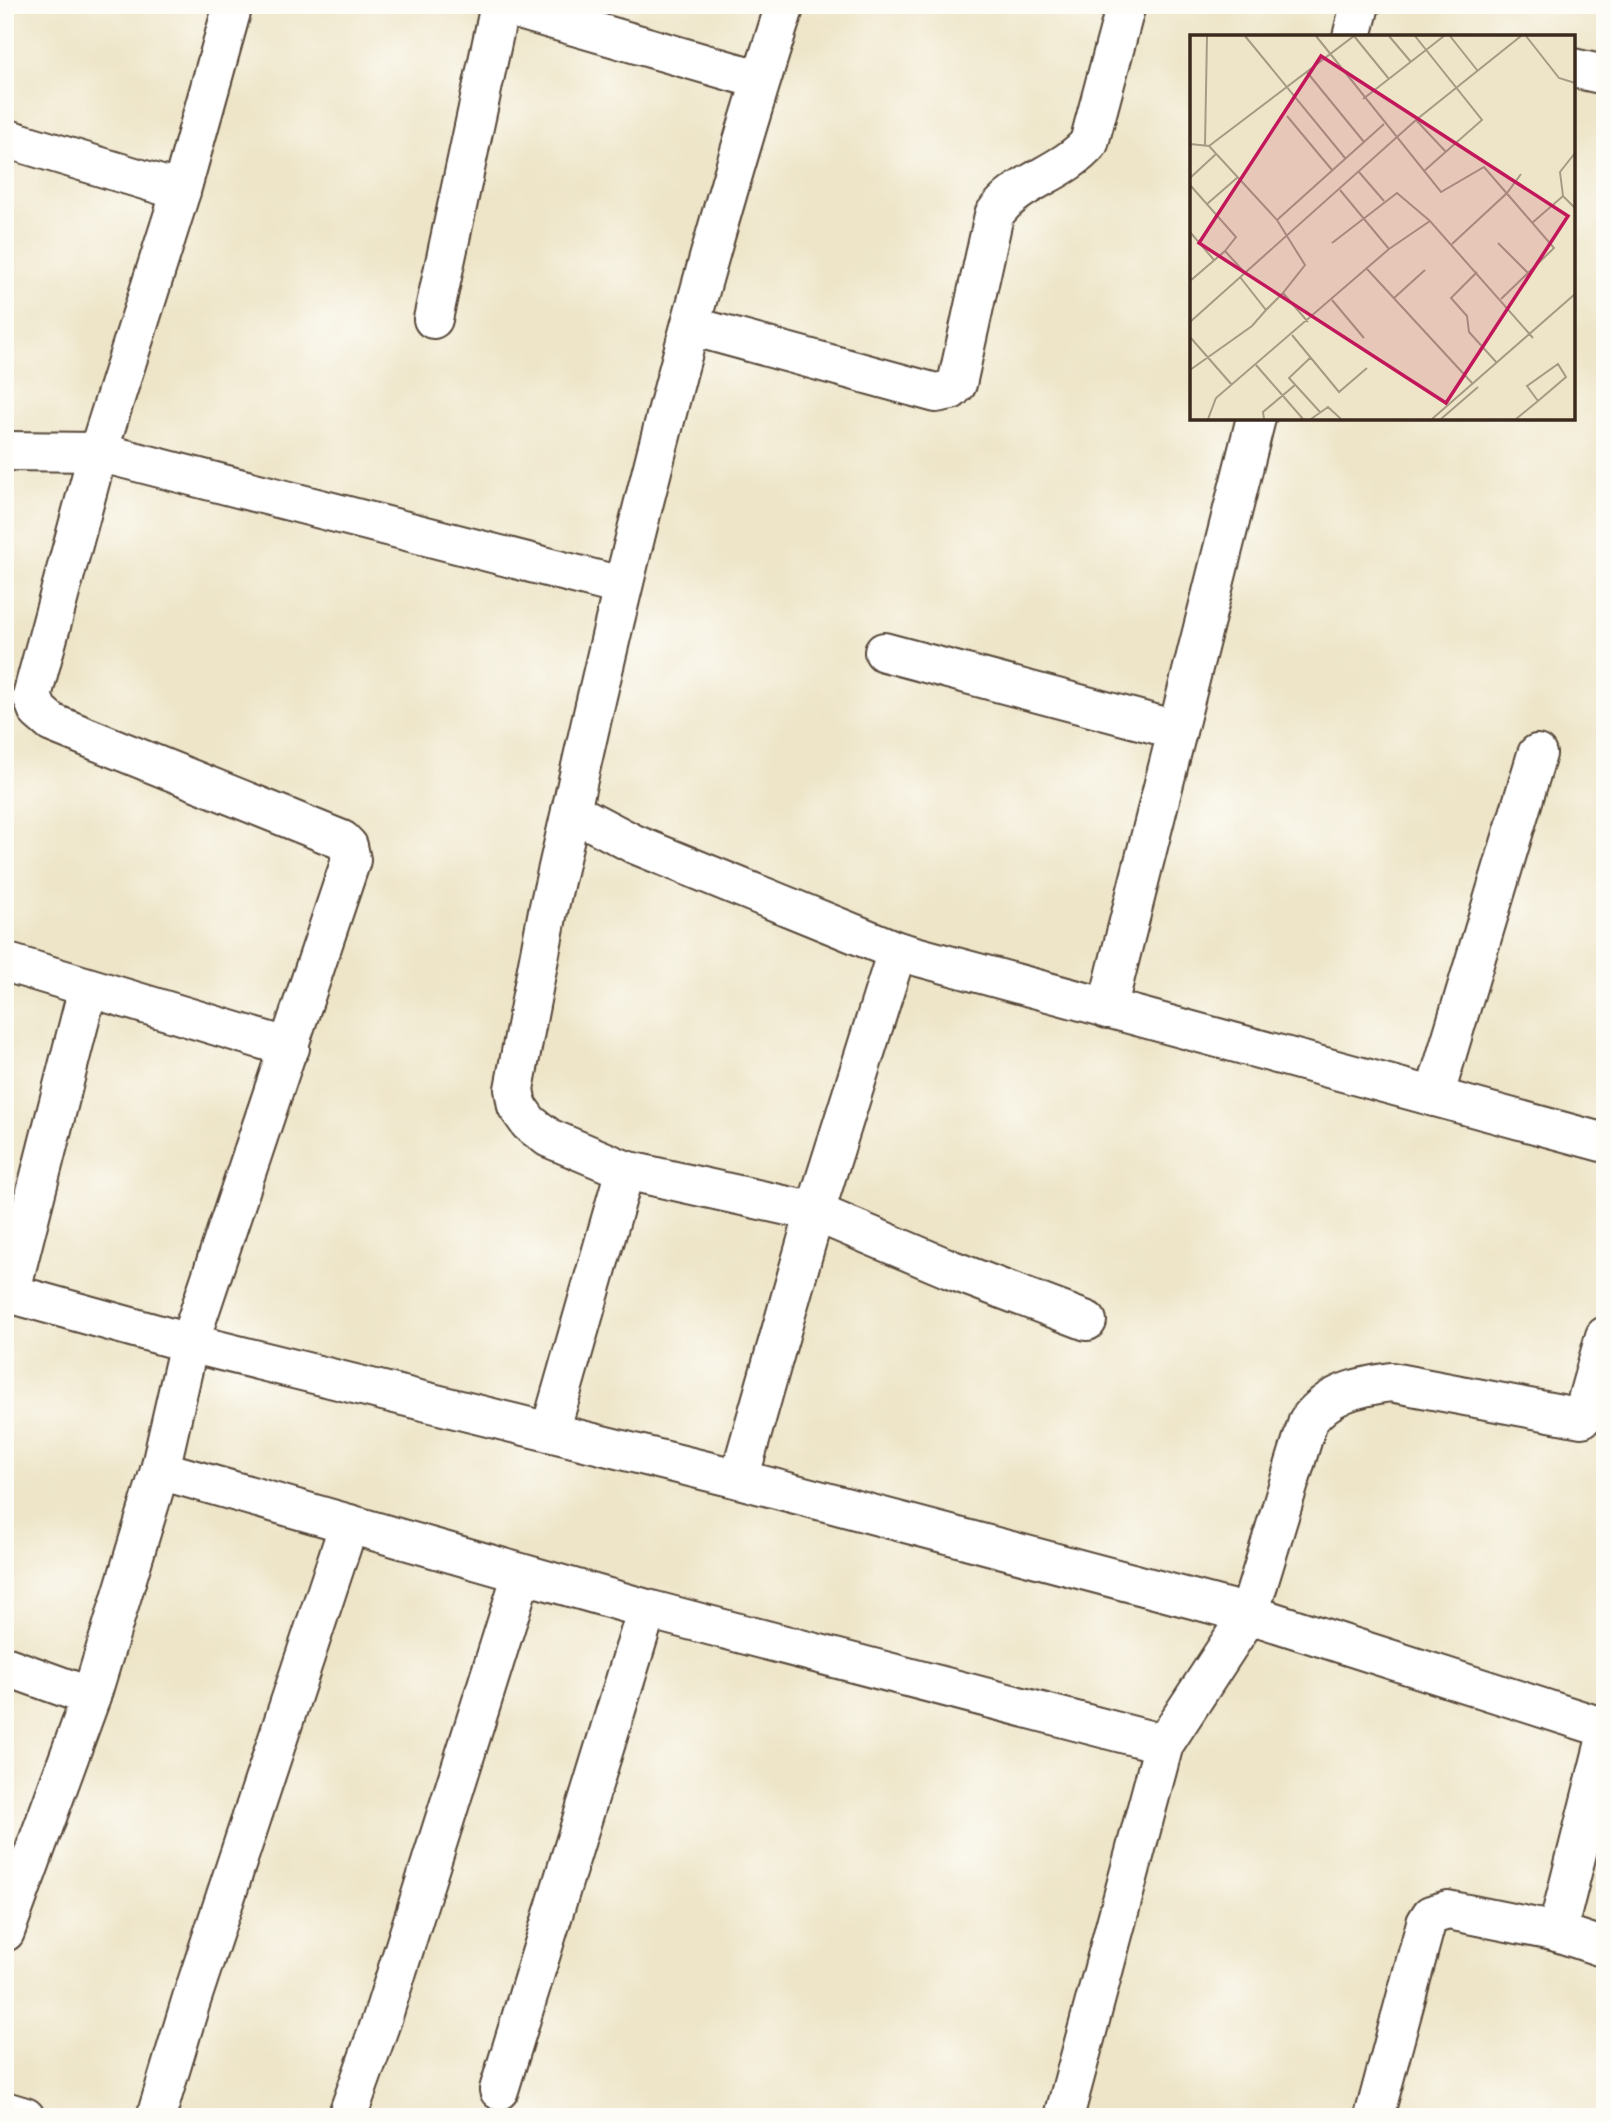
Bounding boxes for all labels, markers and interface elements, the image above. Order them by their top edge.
inset map [1190,35,1575,420]

